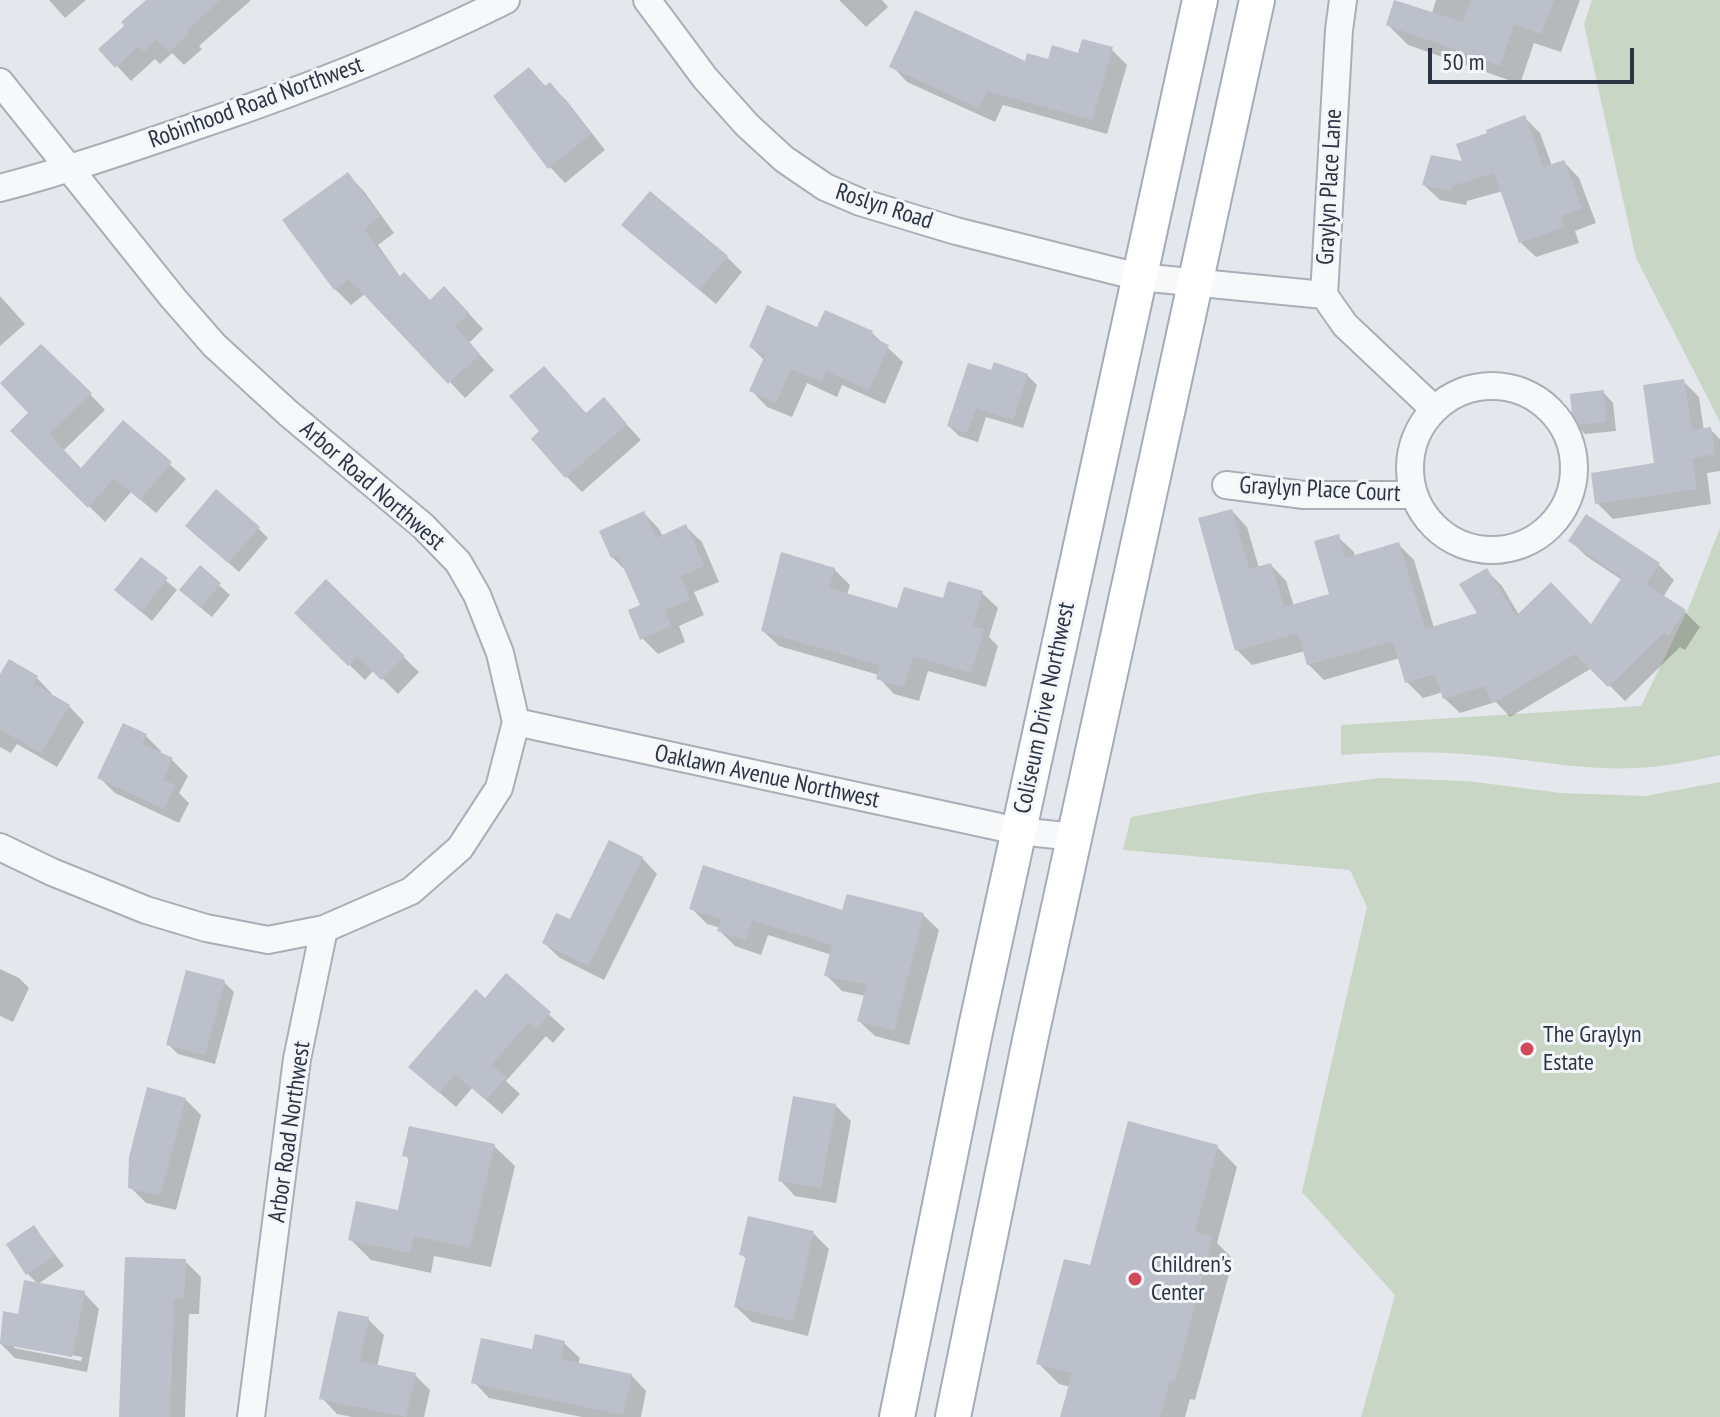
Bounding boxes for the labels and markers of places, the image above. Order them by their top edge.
place label: The Graylyn Estate [1543,1021,1641,1077]
marker: The Graylyn Estate [1518,1040,1536,1058]
place label: Children's Center [1151,1251,1232,1307]
marker: Children's Center [1126,1270,1144,1288]

